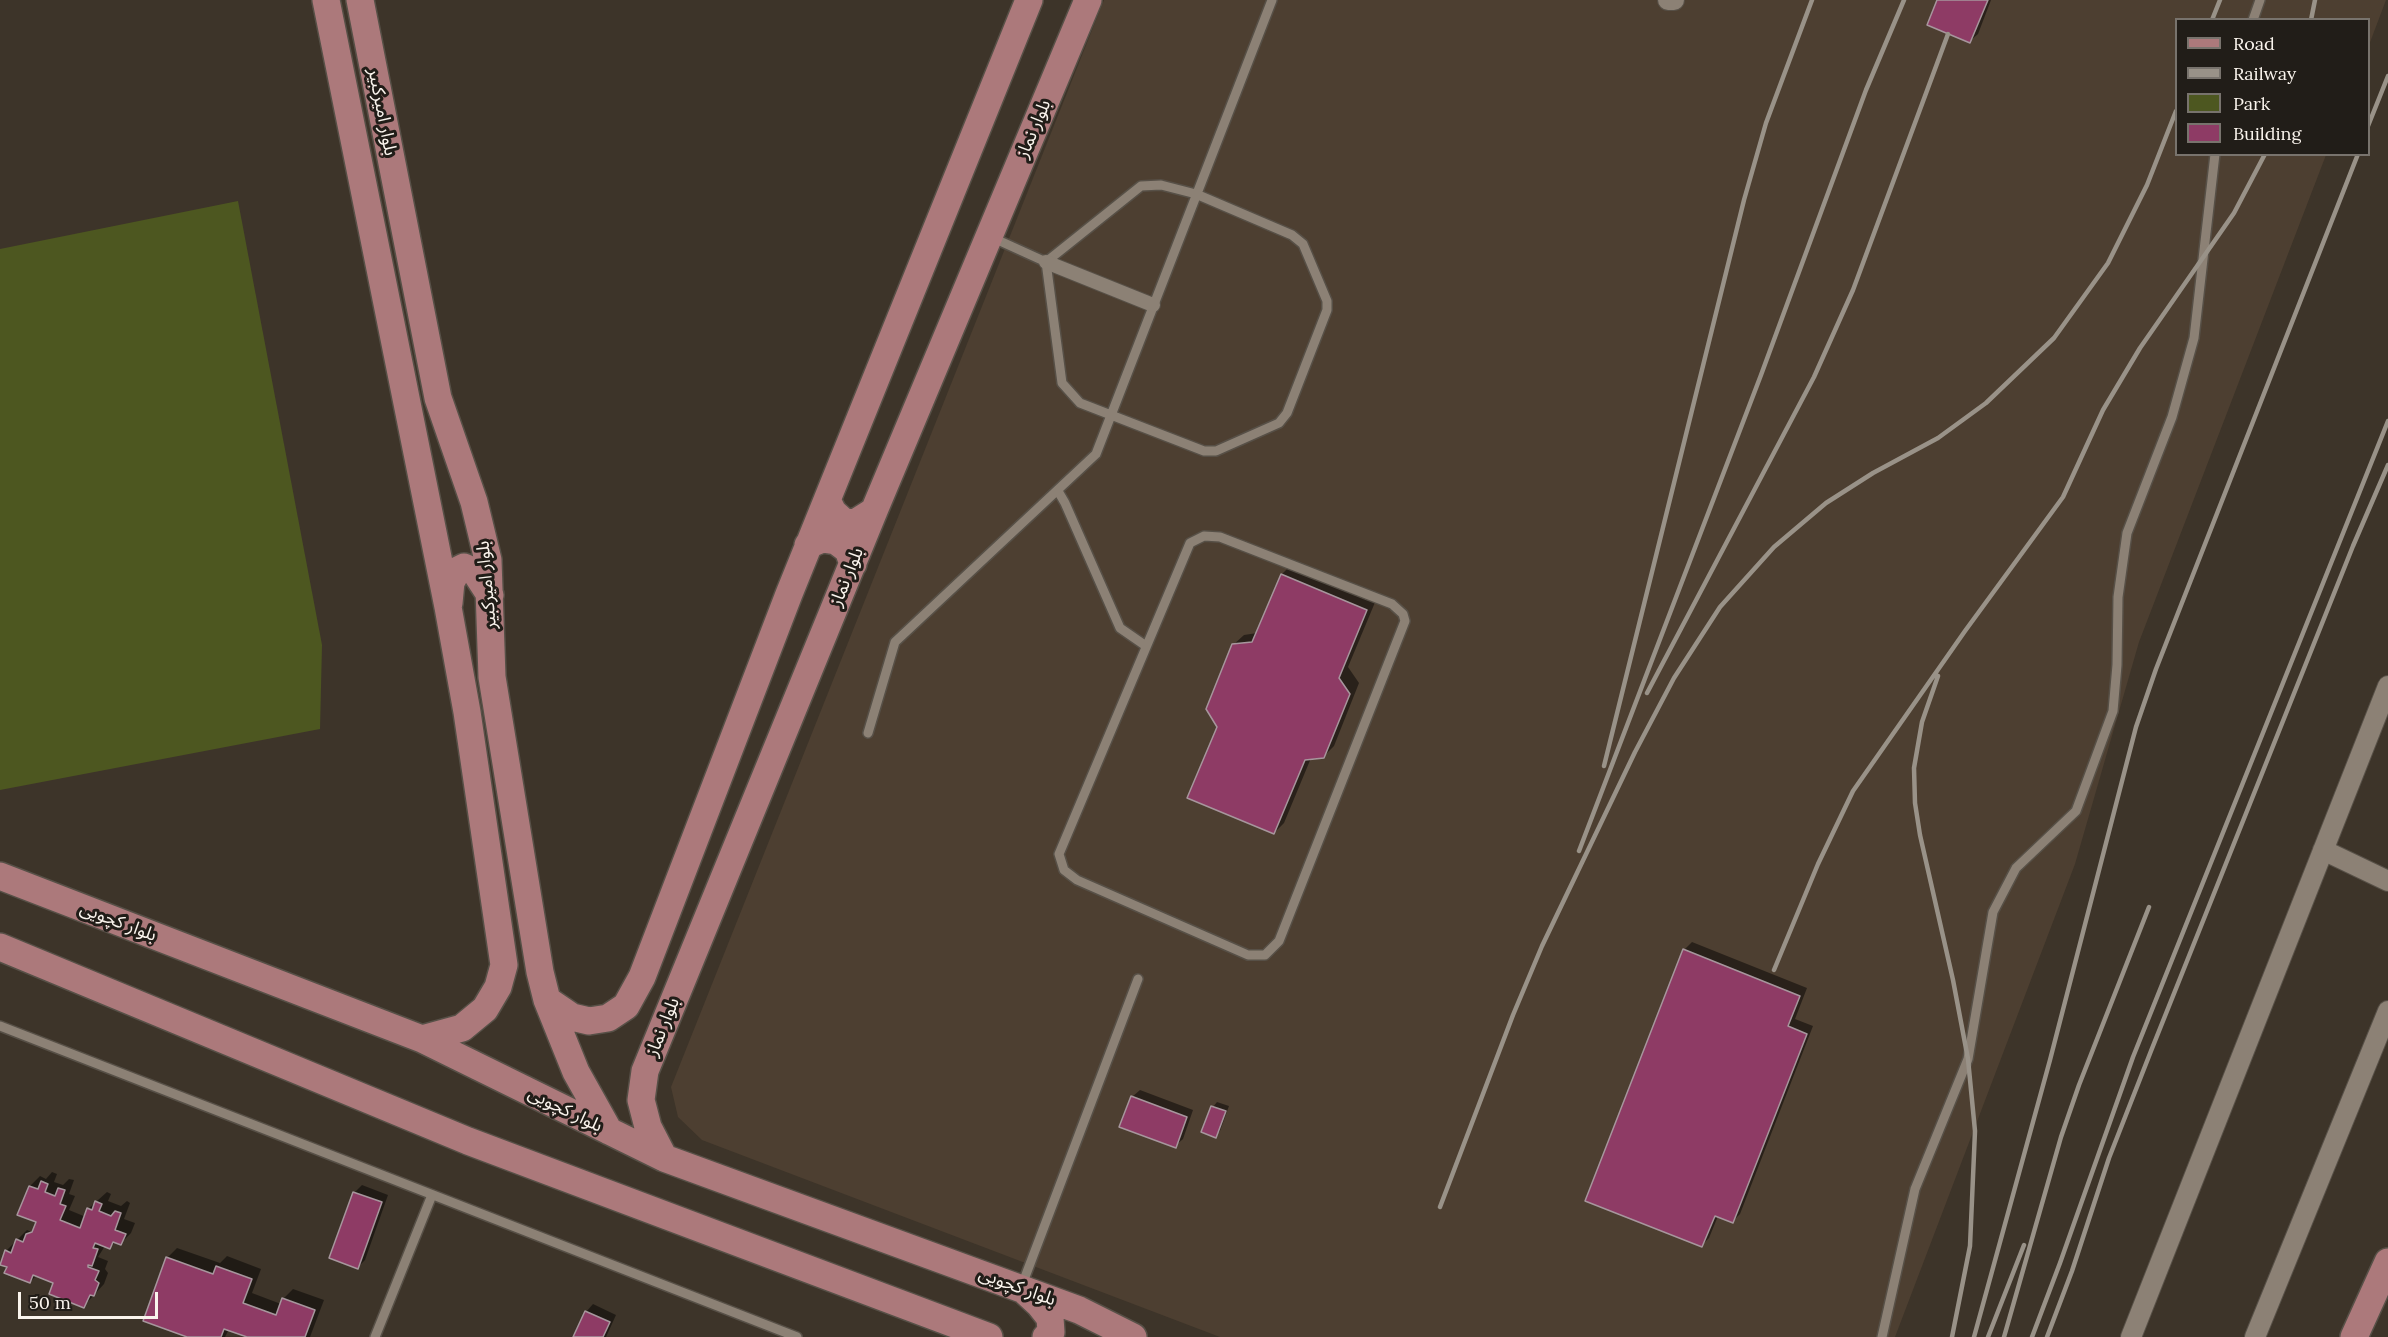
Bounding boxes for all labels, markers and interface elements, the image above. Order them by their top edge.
legend [2175,18,2370,156]
text: Road [2233,32,2275,55]
text: Railway [2233,62,2296,85]
street label: بلوار امیرکبیر [363,66,401,158]
text: Park [2233,92,2270,115]
street label: بلوار نماز [1012,96,1056,162]
text: Building [2233,122,2301,145]
street label: بلوار امیرکبیر [472,540,502,630]
street label: بلوار نماز [825,544,869,610]
street label: بلوار کچویی [77,898,159,946]
street label: بلوار نماز [641,994,685,1060]
street label: بلوار کچویی [524,1083,606,1137]
street label: بلوار کچویی [976,1263,1058,1311]
scale bar [21,1280,160,1318]
text: 50 m [29,1291,71,1314]

